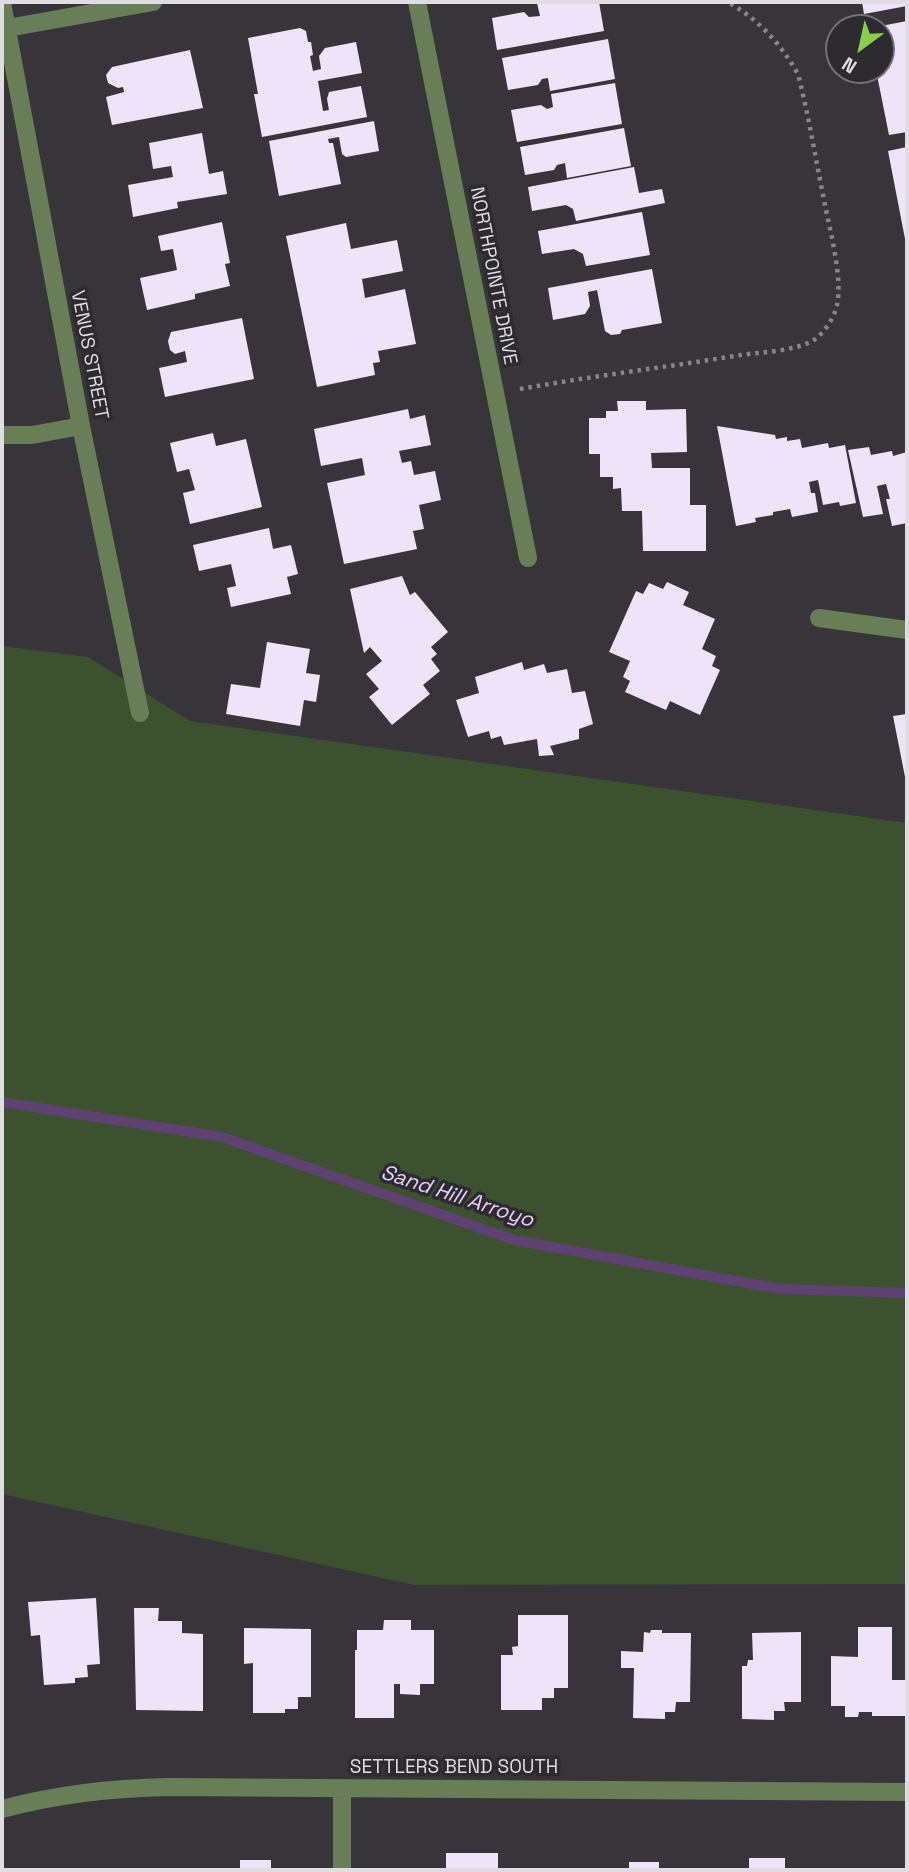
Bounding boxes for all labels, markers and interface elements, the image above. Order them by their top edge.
north arrow [825,14,895,84]
text: N [837,51,862,79]
street label: NORTHPOINTE DRIVE [465,185,521,367]
street label: VENUS STREET [65,288,113,422]
water label: Sand Hill Arroyo [378,1160,536,1234]
street label: SETTLERS BEND SOUTH [350,1757,558,1779]

